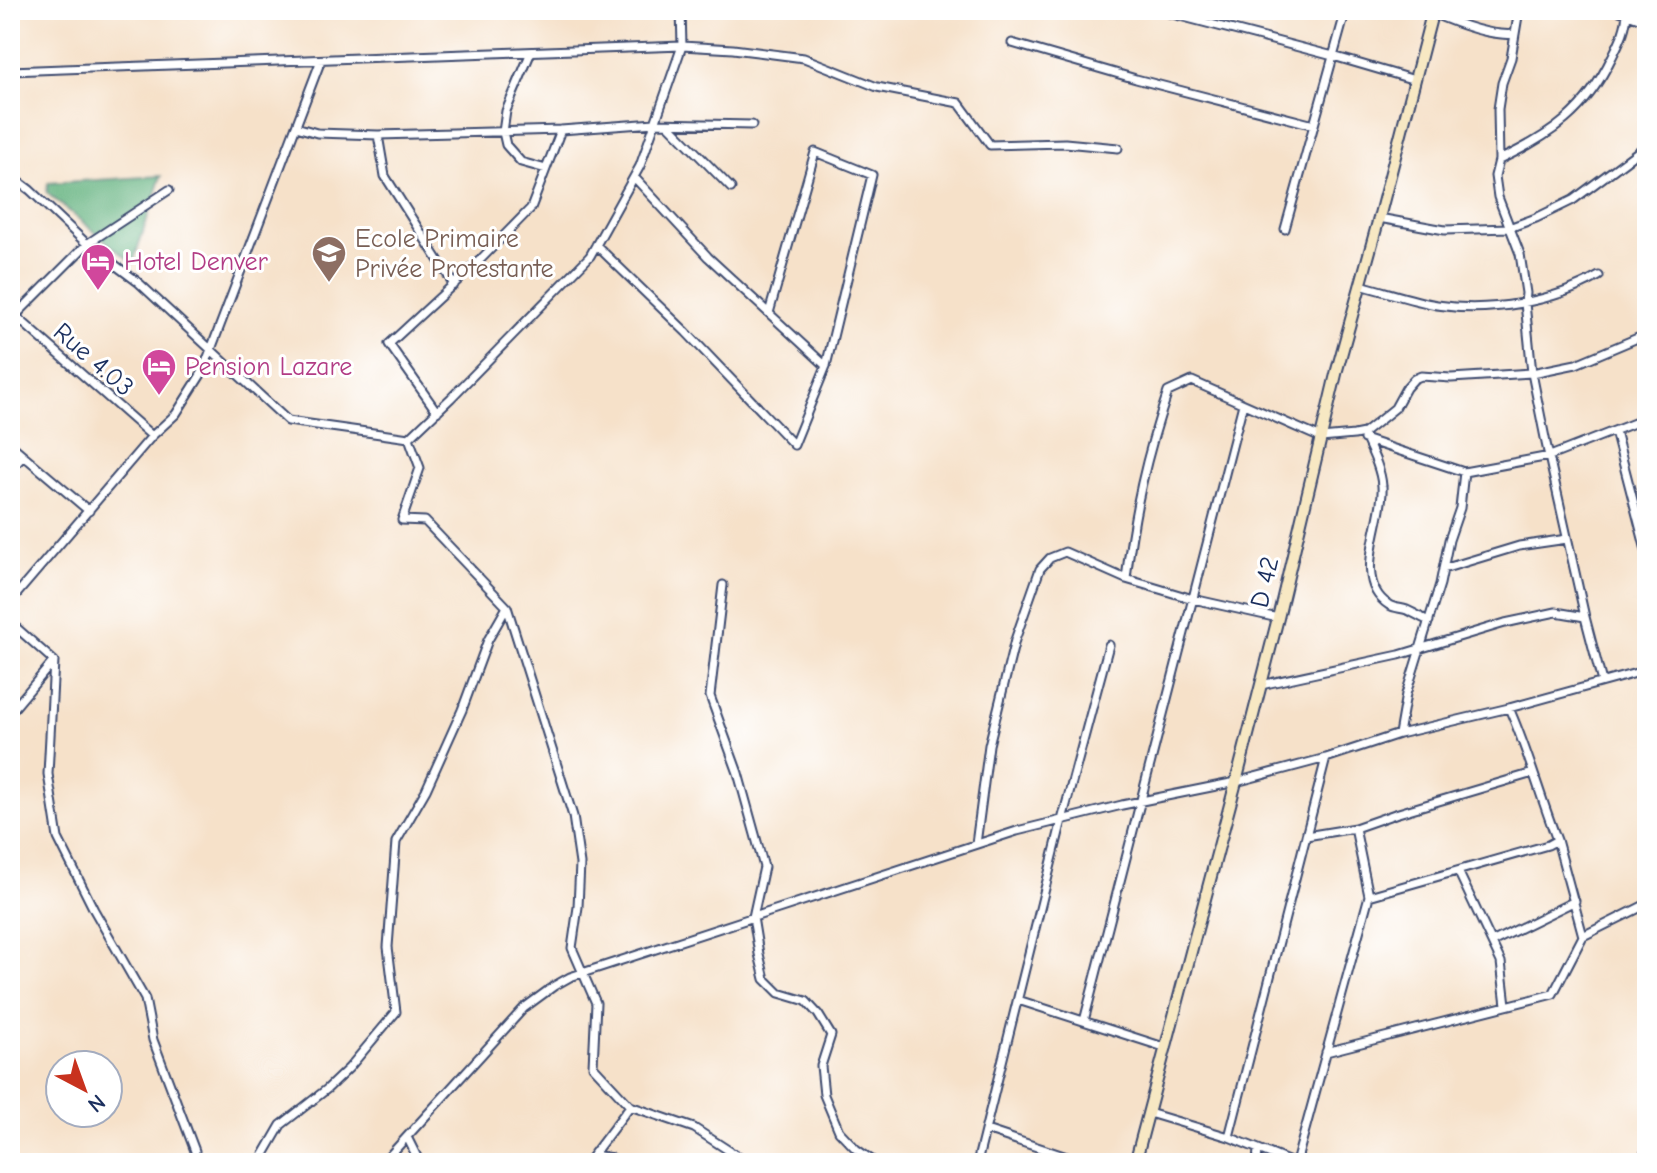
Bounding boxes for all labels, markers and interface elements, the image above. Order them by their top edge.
place label: Ecole Primaire Privée Protestante [355,224,554,284]
school or university icon: Ecole Primaire Privée Protestante [310,234,348,284]
hotel icon: Hotel Denver [79,242,117,292]
place label: Hotel Denver [124,247,269,277]
street label: Rue 4.03 [47,317,139,403]
hotel icon: Pension Lazare [140,347,178,397]
place label: Pension Lazare [185,352,352,382]
street label: D 42 [1245,554,1285,611]
north arrow [44,1049,124,1129]
text: N [83,1089,110,1118]

